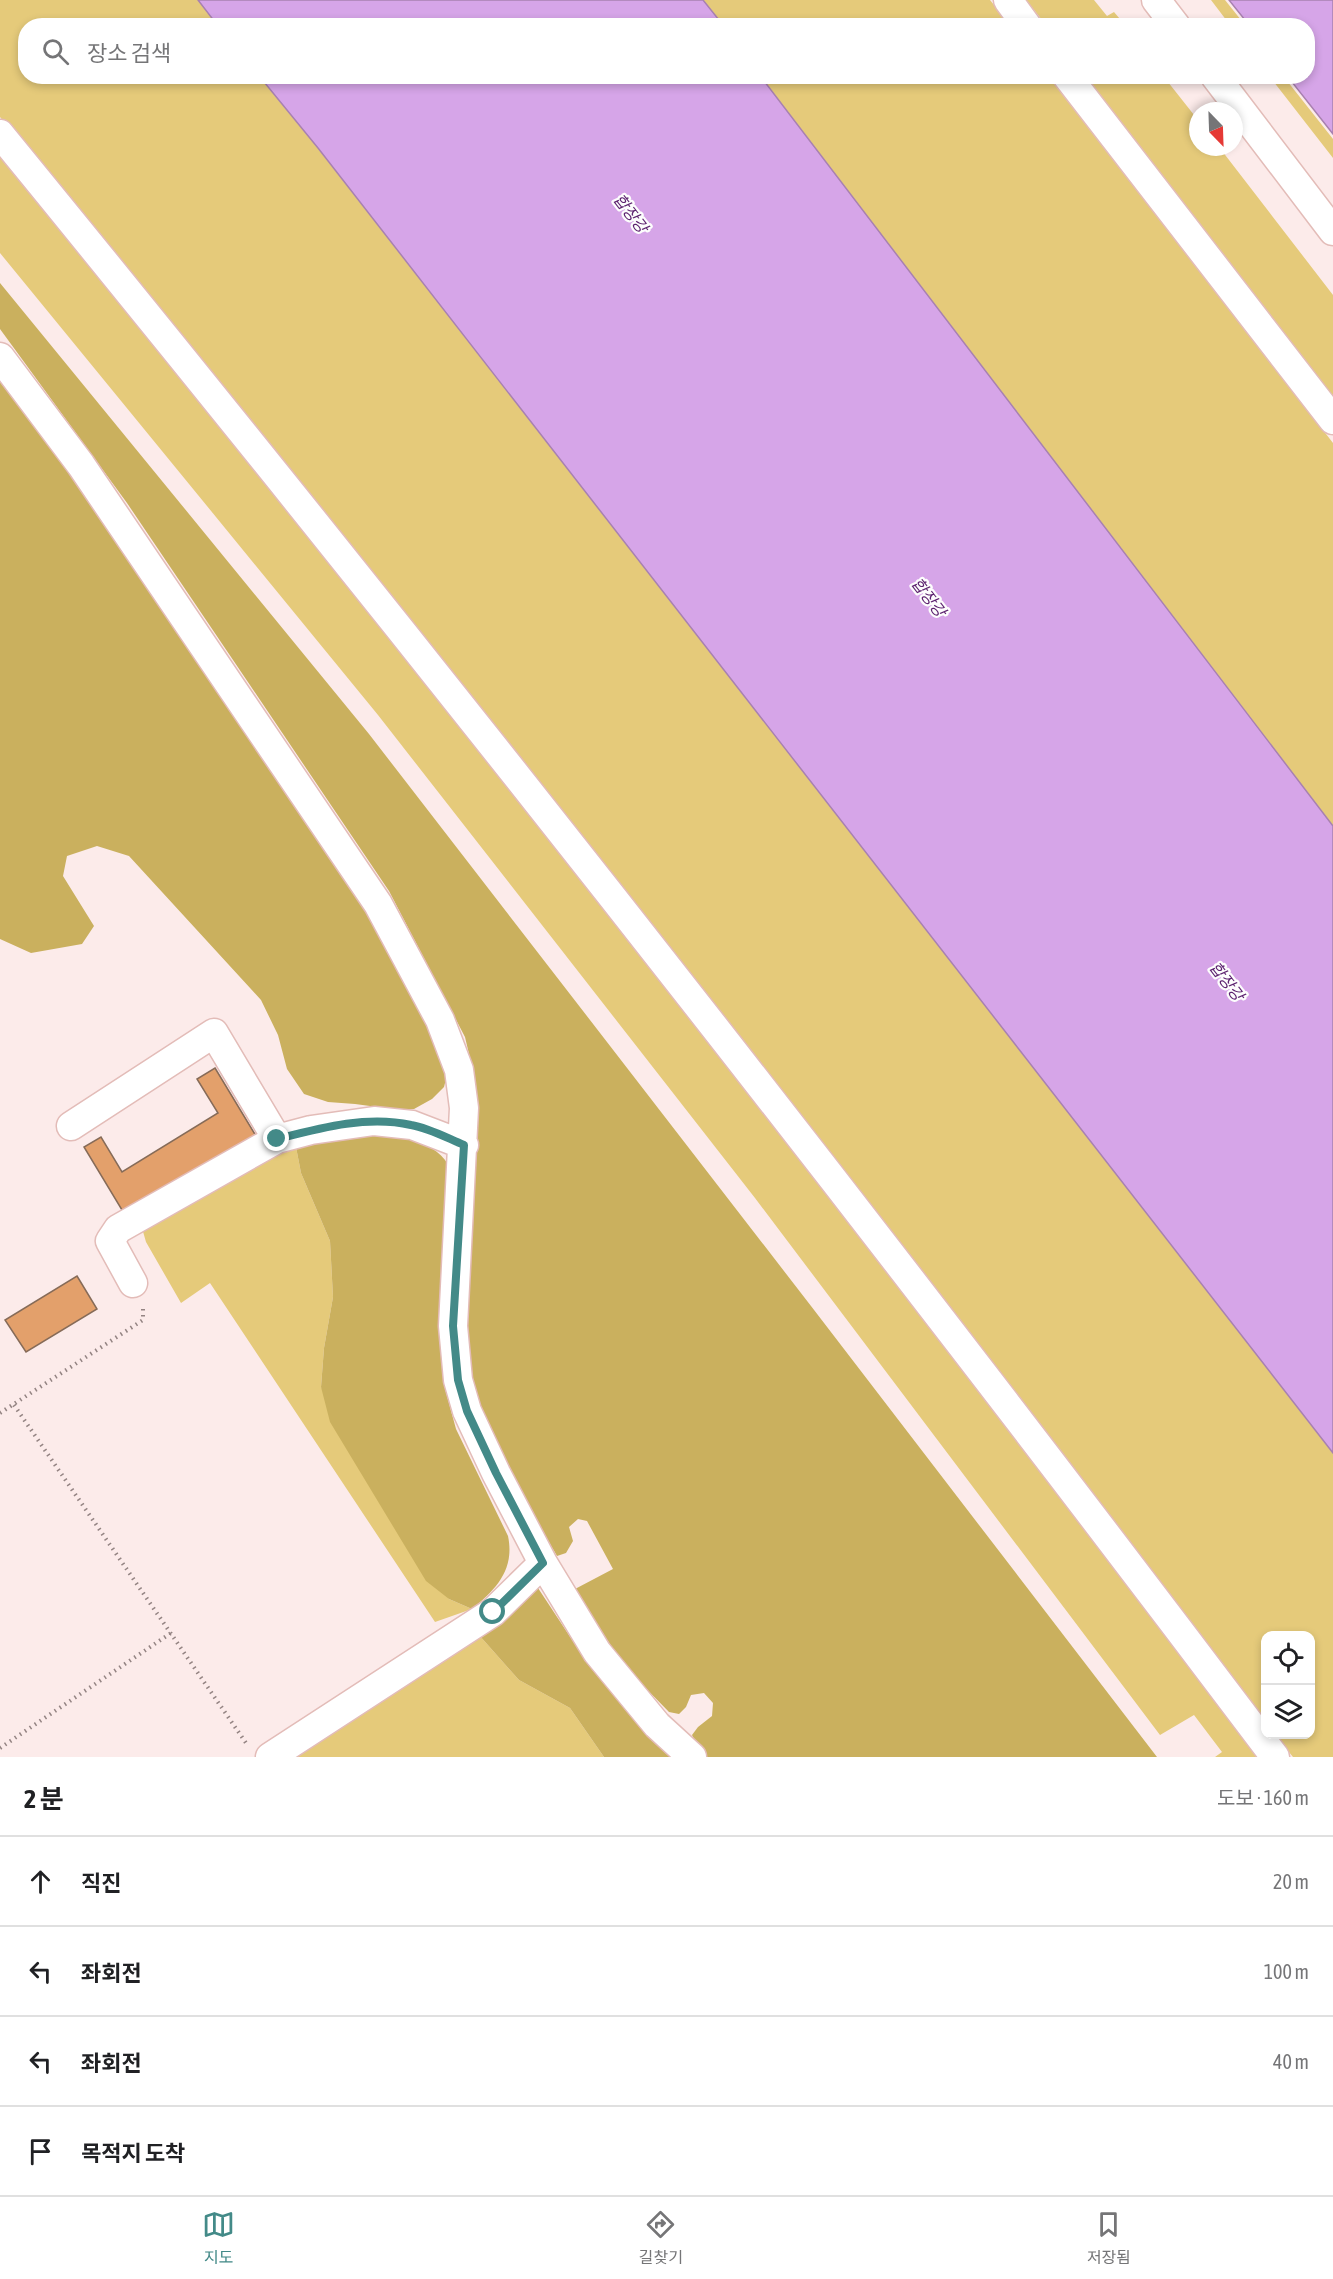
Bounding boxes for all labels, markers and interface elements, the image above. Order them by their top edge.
search box [18,18,1315,84]
icon: search [39,35,72,68]
text: 장소 검색 [87,40,171,66]
north arrow [1189,102,1243,156]
water label: 합장강 [610,190,653,238]
water label: 합장강 [908,574,951,622]
water label: 합장강 [1206,958,1249,1006]
route end [263,1125,289,1151]
route start [479,1598,505,1624]
map controls [1261,1631,1315,1739]
button: locate [1261,1631,1315,1685]
button: layers [1261,1685,1315,1739]
text: 2 분 [24,1784,64,1814]
text: 도보 · 160 m [1217,1786,1309,1809]
icon: ahead [24,1865,57,1898]
text: 직진 [81,1870,121,1896]
text: 20 m [1273,1870,1309,1893]
icon: left [24,1955,57,1988]
text: 좌회전 [81,1960,142,1986]
text: 100 m [1264,1960,1309,1983]
icon: left [24,2045,57,2078]
text: 좌회전 [81,2050,142,2076]
text: 40 m [1273,2050,1309,2073]
icon: arrive [24,2135,57,2168]
text: 목적지 도착 [81,2140,185,2166]
tab: 지도 [202,2208,235,2268]
tab: 길찾기 [639,2208,683,2268]
tab: 저장됨 [1087,2208,1131,2268]

